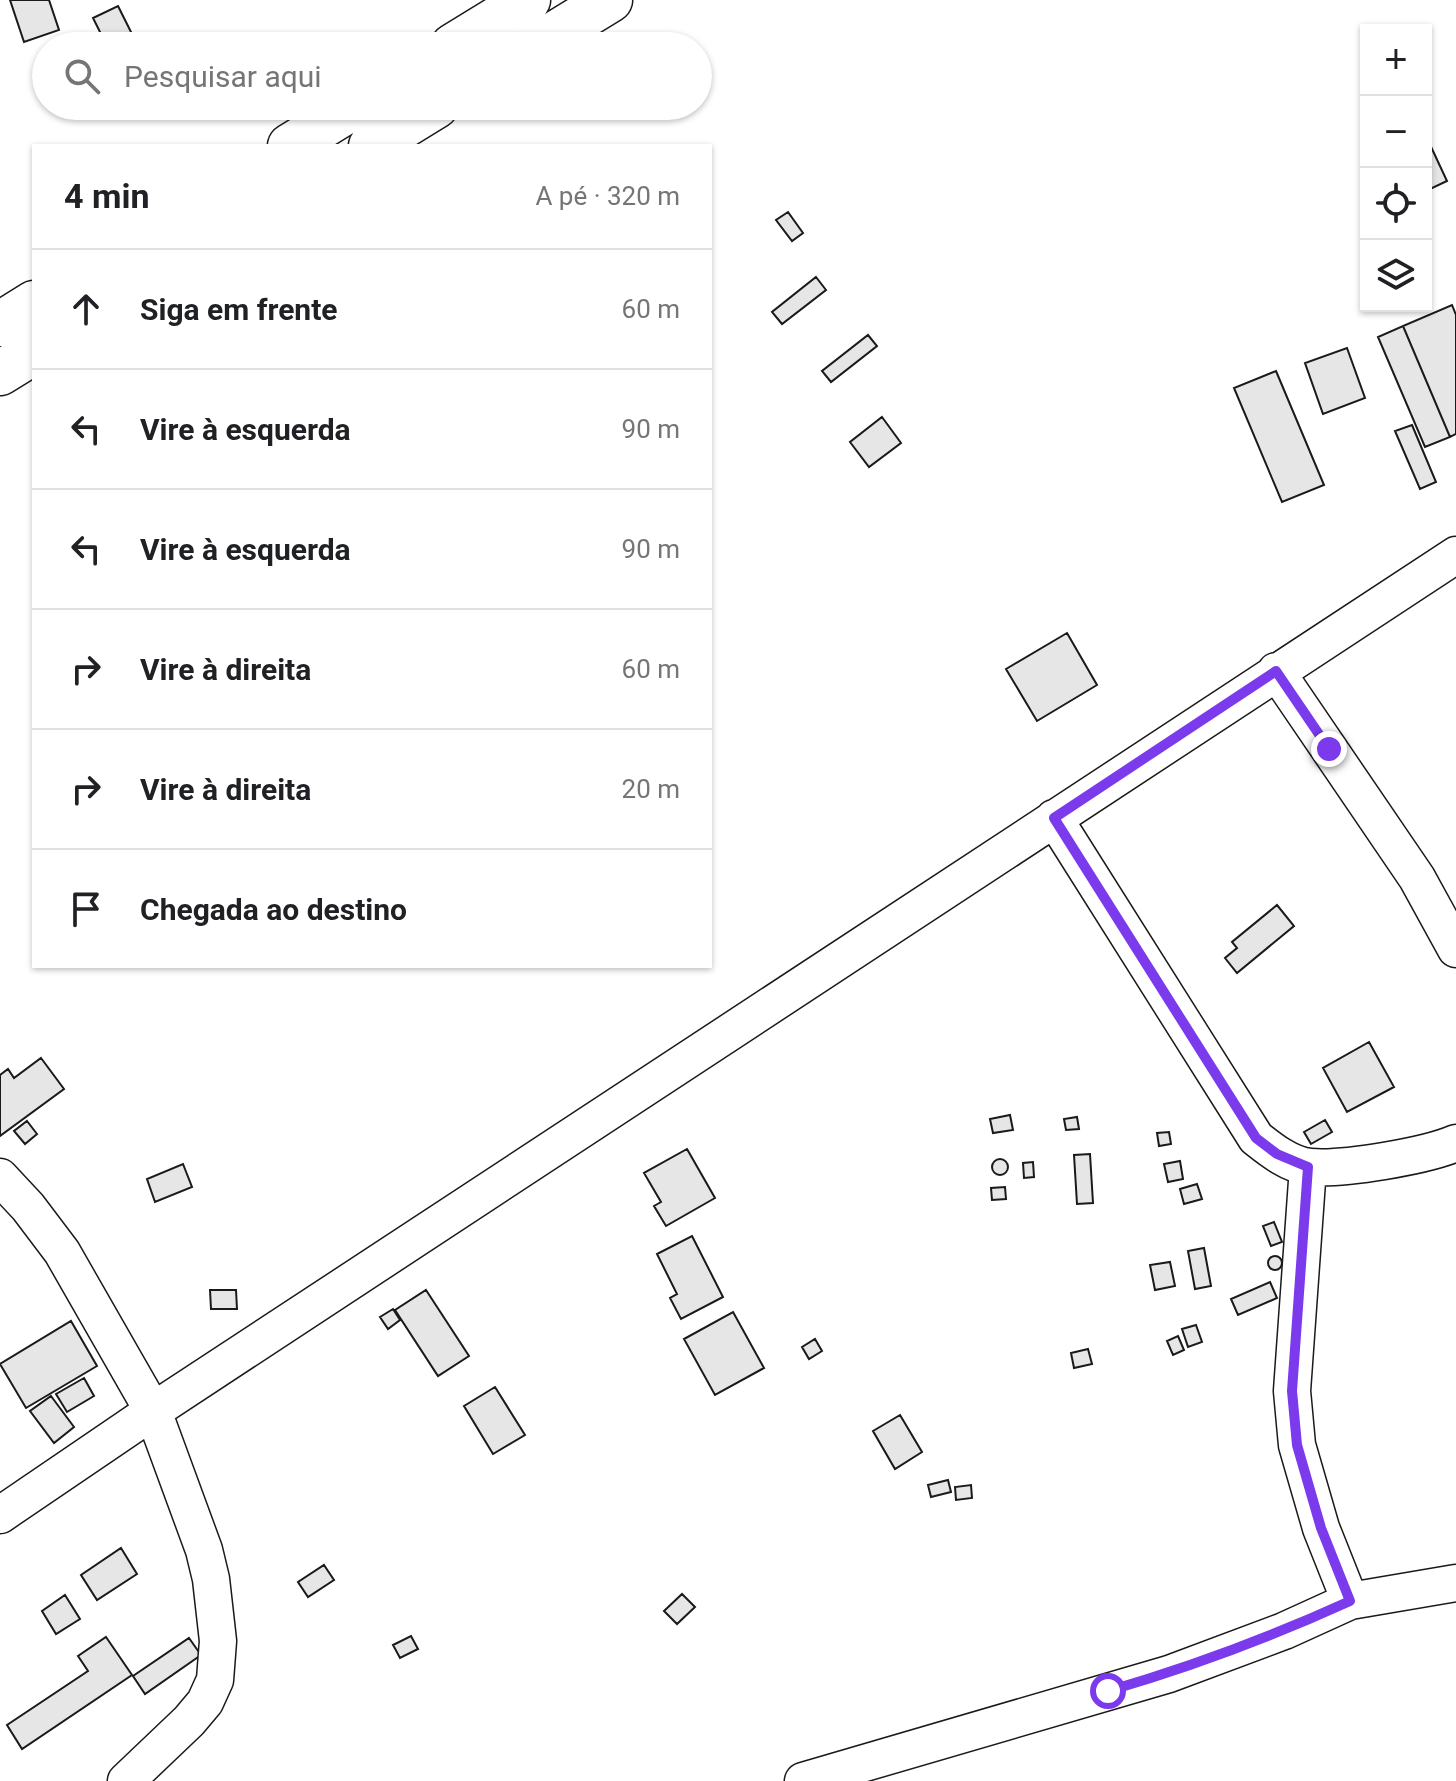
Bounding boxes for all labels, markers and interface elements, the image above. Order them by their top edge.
map controls [1360,24,1432,312]
button: + [1360,24,1432,96]
search box [32,32,712,120]
icon: search [60,54,104,98]
text: Pesquisar aqui [124,59,322,94]
button: − [1360,96,1432,168]
button: locate [1360,168,1432,240]
text: 4 min [64,176,149,216]
text: A pé · 320 m [535,181,680,211]
button: layers [1360,240,1432,312]
icon: ahead [64,287,108,331]
text: Siga em frente [140,292,338,327]
text: 60 m [622,294,680,324]
icon: left [64,407,108,451]
text: Vire à esquerda [140,412,351,447]
text: 90 m [622,414,680,444]
icon: left [64,527,108,571]
text: Vire à esquerda [140,532,351,567]
text: 90 m [622,534,680,564]
icon: right [64,647,108,691]
text: Vire à direita [140,652,311,687]
text: 60 m [622,654,680,684]
route end [1311,731,1347,767]
icon: right [64,767,108,811]
text: Vire à direita [140,772,311,807]
text: 20 m [622,774,680,804]
icon: arrive [64,887,108,931]
text: Chegada ao destino [140,892,407,927]
route start [1090,1673,1126,1709]

